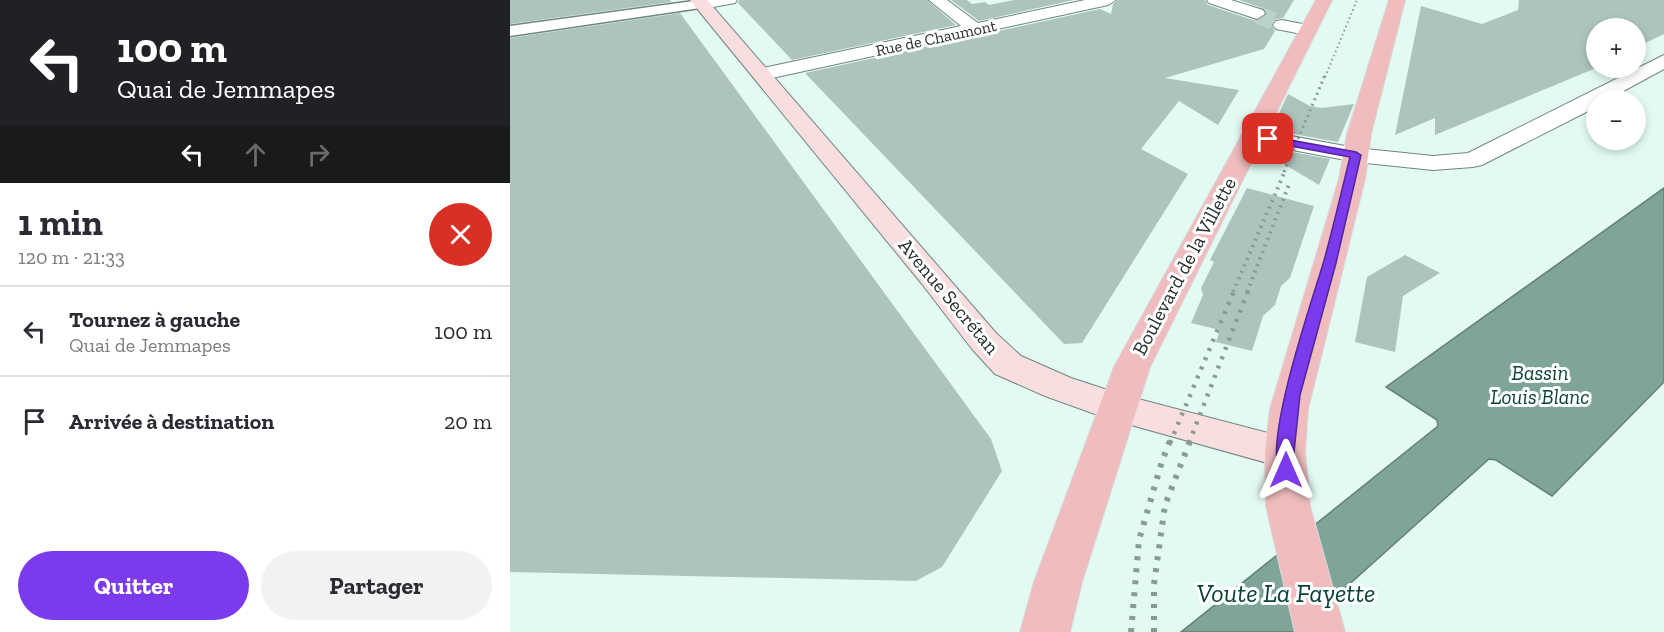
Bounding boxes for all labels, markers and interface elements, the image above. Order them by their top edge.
street label: Rue de Chaumont [874,16,998,60]
map controls [1586,18,1646,150]
button: + [1586,18,1646,78]
text: 100 m [117,22,227,73]
icon: left [18,24,96,102]
text: Quai de Jemmapes [117,73,335,105]
button: − [1586,90,1646,150]
pin [1242,113,1293,164]
icon: arrive [1251,122,1284,155]
icon: left [176,138,209,171]
icon: ahead [239,138,272,171]
icon: right [302,138,335,171]
street label: Boulevard de la Villette [1127,173,1241,359]
text: 1 min [18,201,103,244]
button: close [429,203,492,266]
street label: Avenue Secrétan [894,233,1005,359]
text: 120 m · 21:33 [18,245,125,269]
text: Tournez à gauche [69,306,240,333]
icon: left [18,315,51,348]
text: 100 m [434,318,492,345]
text: Quai de Jemmapes [69,333,231,357]
water label: Bassin Louis Blanc [1490,360,1590,409]
icon: arrive [18,405,51,438]
text: Arrivée à destination [69,408,274,435]
text: 20 m [444,408,492,435]
position arrow [1254,438,1318,502]
button: Quitter [18,551,249,620]
button: Partager [261,551,492,620]
water label: Voute La Fayette [1197,577,1375,609]

